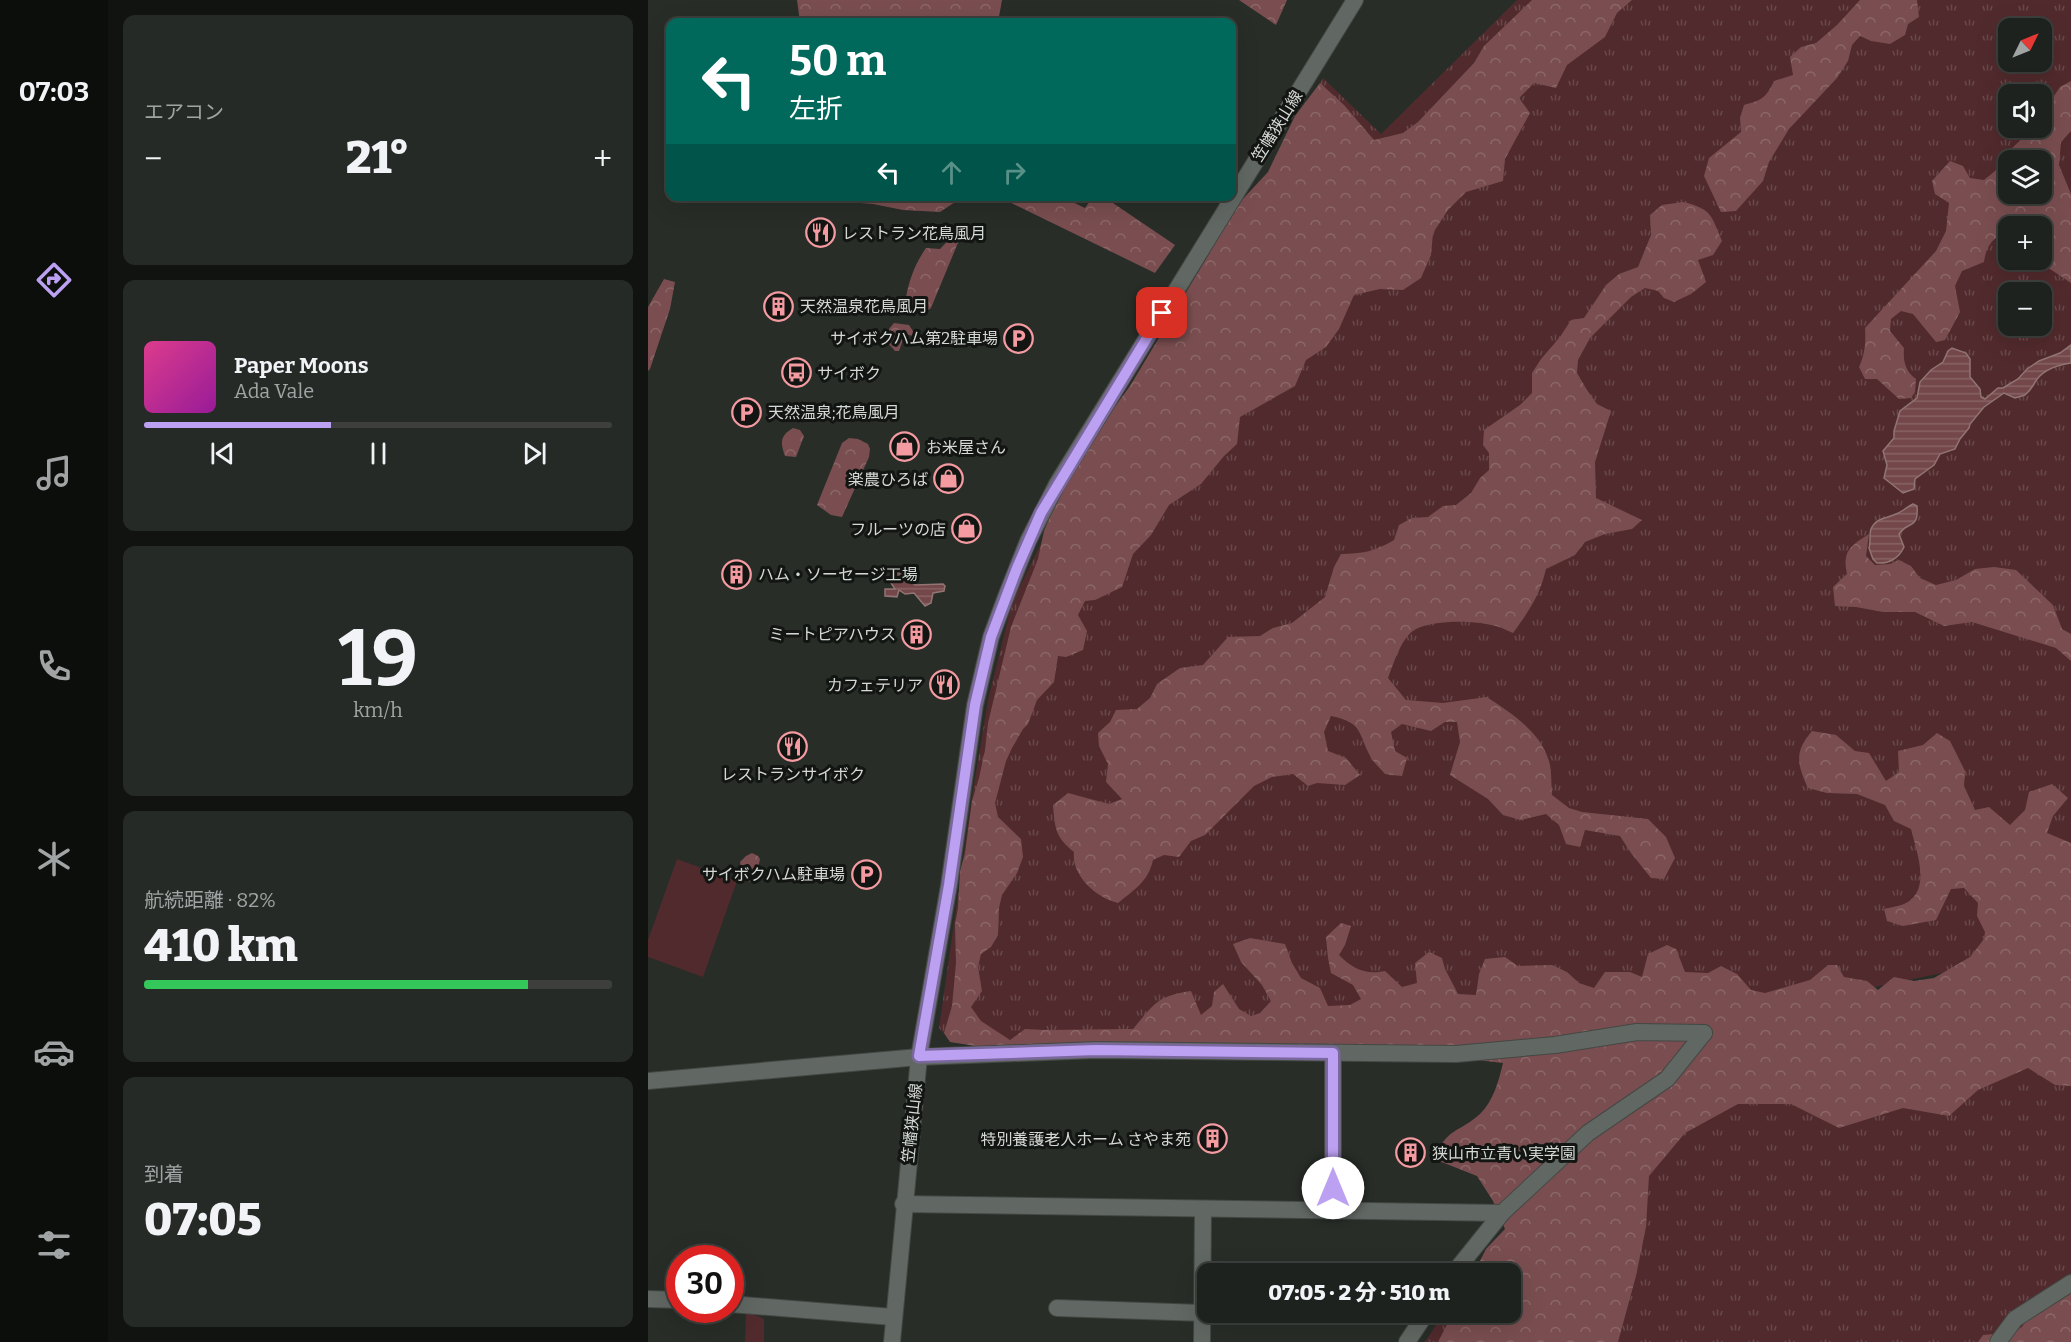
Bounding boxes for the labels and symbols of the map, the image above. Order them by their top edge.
north arrow [1998,18,2052,72]
street label: 笠幡狭山線 [1248,87,1306,165]
restaurant icon: レストラン花鳥風月 [805,217,837,249]
place label: レストラン花鳥風月 [842,224,986,243]
pin [1136,287,1187,338]
building icon: 天然温泉花鳥風月 [763,290,795,322]
place label: 天然温泉花鳥風月 [800,297,928,316]
parking icon: サイボクハム第2駐車場 [1003,322,1035,354]
place label: サイボクハム第2駐車場 [830,329,998,348]
bus stop icon: サイボク [780,357,812,389]
place label: サイボク [817,364,881,383]
parking icon: 天然温泉;花鳥風月 [731,396,763,428]
place label: 天然温泉;花鳥風月 [768,403,900,422]
shop icon: お米屋さん [889,431,921,463]
place label: お米屋さん [926,438,1006,457]
shop icon: 楽農ひろば [933,463,965,495]
place label: 楽農ひろば [848,470,928,489]
shop icon: フルーツの店 [951,513,983,545]
place label: フルーツの店 [850,520,946,539]
building icon: ハム・ソーセージ工場 [721,558,753,590]
place label: ハム・ソーセージ工場 [758,565,918,584]
building icon: ミートピアハウス [901,618,933,650]
place label: ミートピアハウス [769,625,896,644]
restaurant icon: カフェテリア [928,669,960,701]
place label: カフェテリア [827,676,923,695]
restaurant icon: レストランサイボク [777,730,809,762]
place label: レストランサイボク [721,765,865,784]
parking icon: サイボクハム駐車場 [850,858,882,890]
place label: サイボクハム駐車場 [702,865,845,884]
street label: 笠幡狭山線 [898,1082,926,1164]
building icon: 特別養護老人ホーム さやま苑 [1196,1123,1228,1155]
place label: 特別養護老人ホーム さやま苑 [980,1130,1191,1149]
building icon: 狭山市立青い実学園 [1395,1137,1427,1169]
place label: 狭山市立青い実学園 [1432,1144,1576,1163]
position arrow [1301,1156,1365,1220]
speed limit sign: 30 [666,1245,744,1323]

